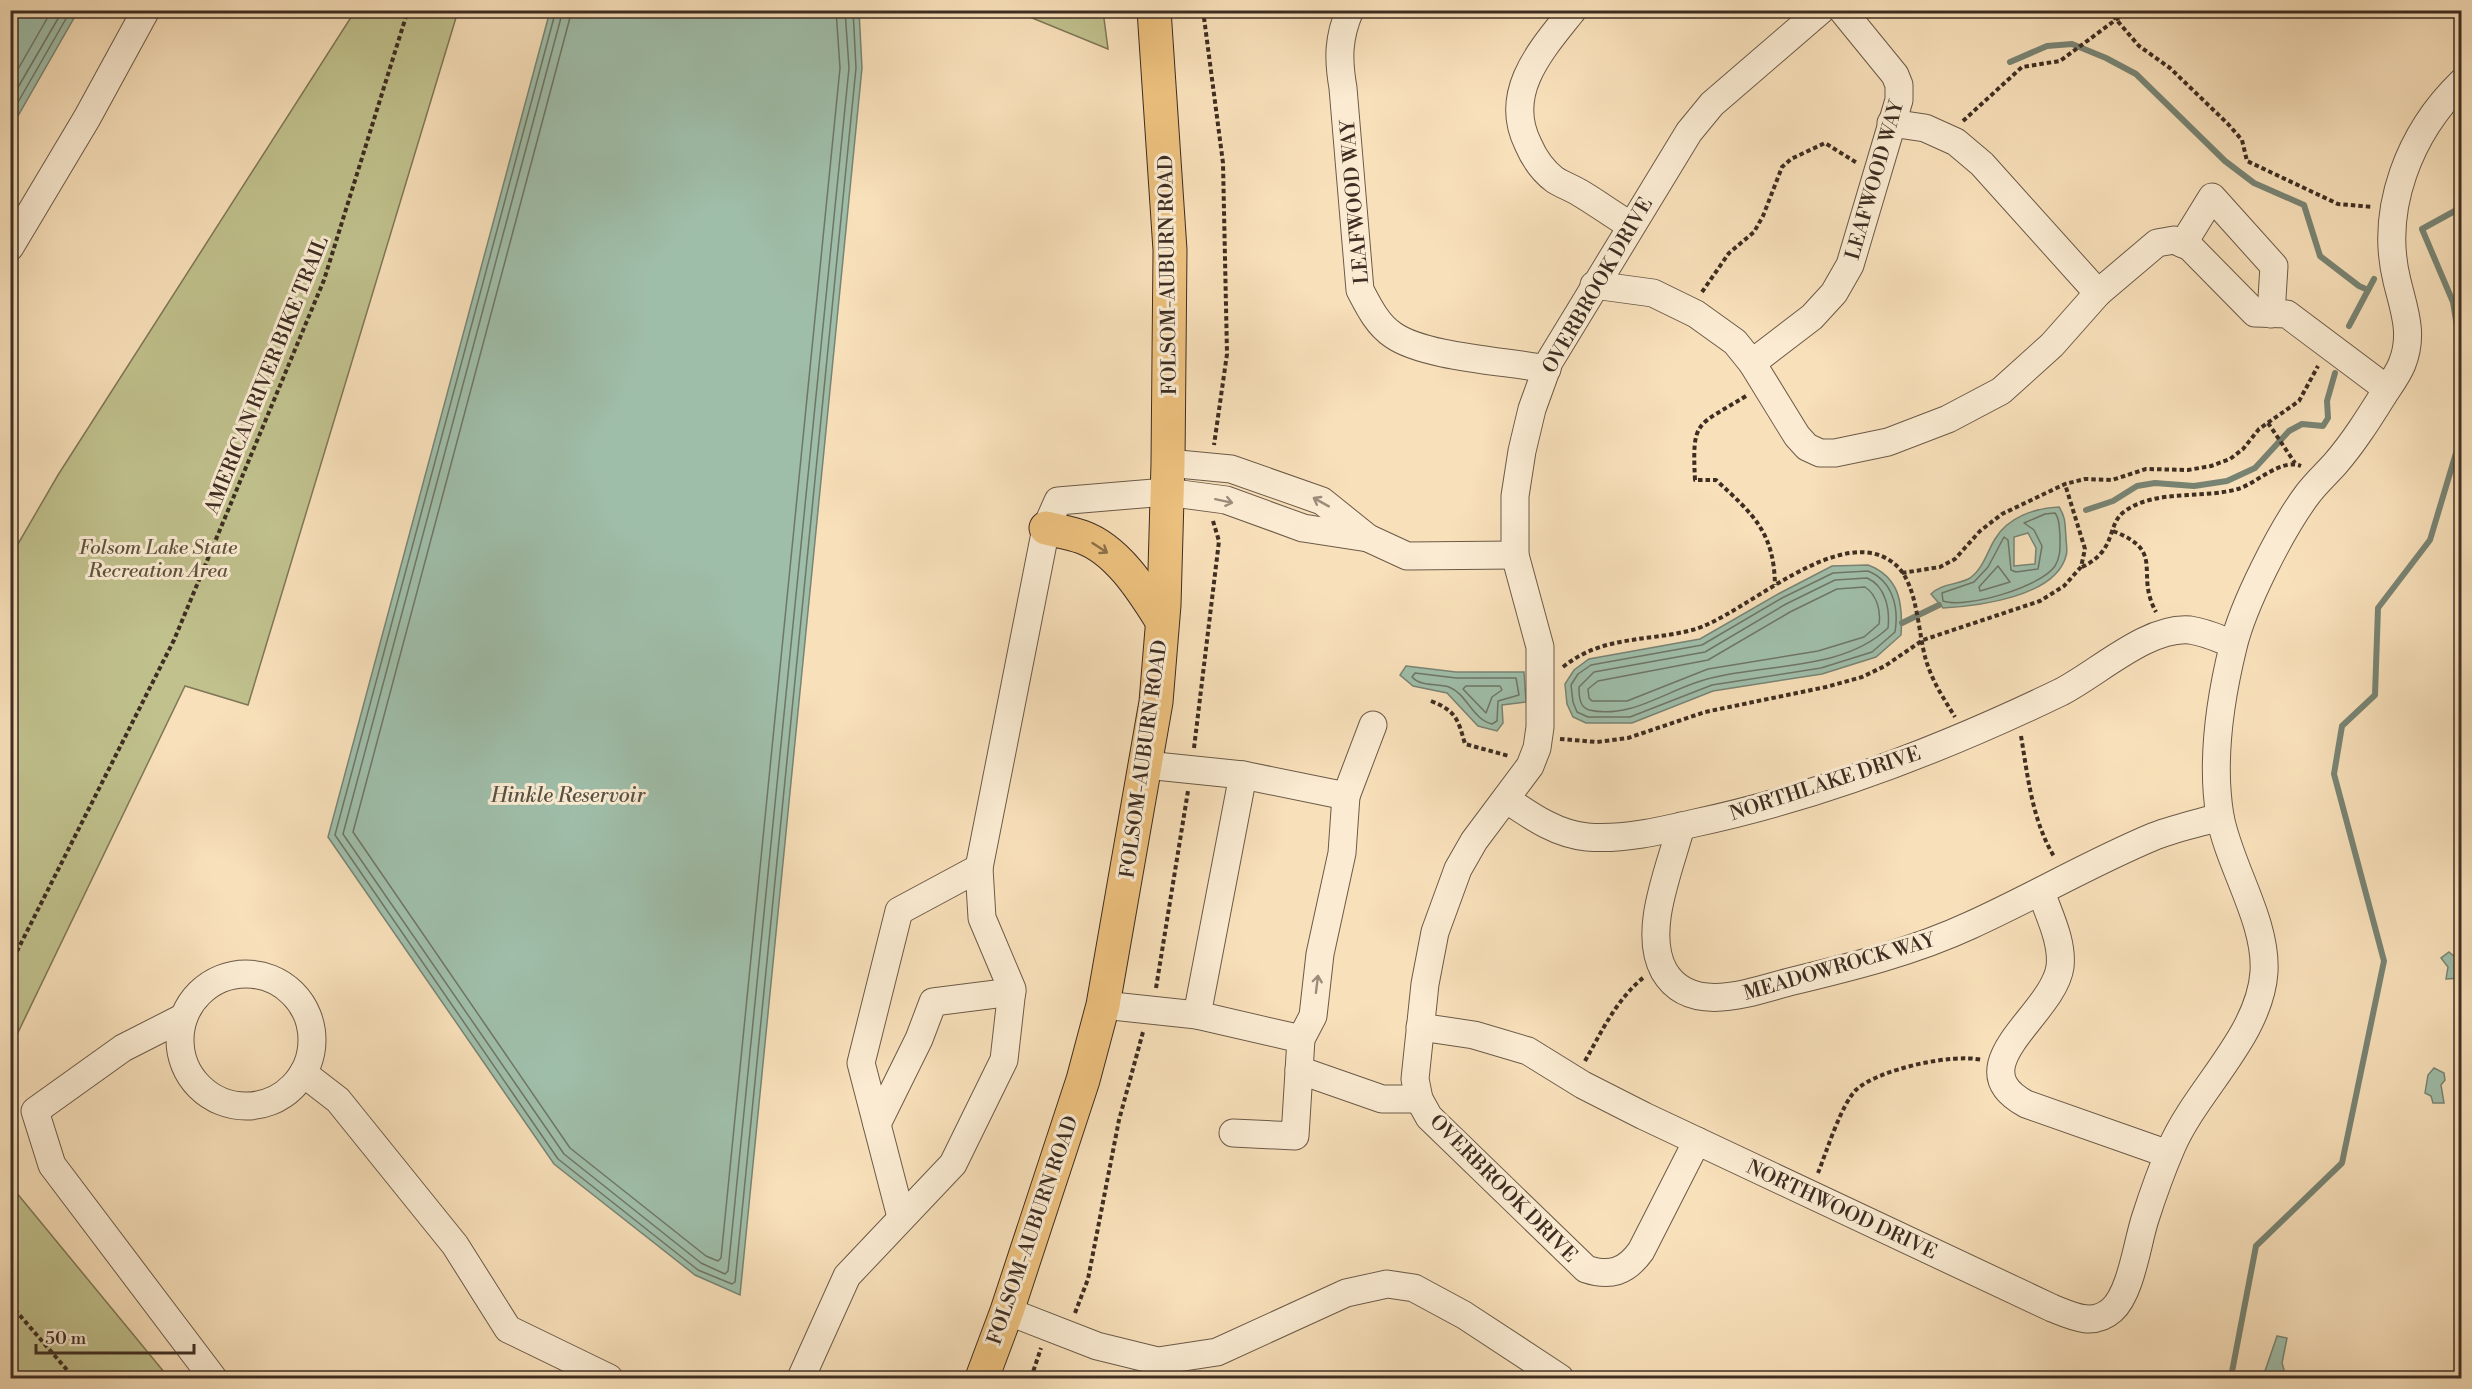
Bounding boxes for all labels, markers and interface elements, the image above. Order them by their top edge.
street label: LEAFWOOD WAY [1841,97,1910,263]
street label: LEAFWOOD WAY [1336,118,1375,285]
street label: FOLSOM-AUBURN ROAD [1154,155,1183,395]
street label: OVERBROOK DRIVE [1538,193,1659,378]
street label: AMERICAN RIVER BIKE TRAIL [200,233,335,519]
one-way arrow [1214,496,1233,507]
one-way arrow [1313,496,1330,508]
park label: Folsom Lake State Recreation Area [79,536,238,584]
one-way arrow [1091,542,1108,554]
street label: FOLSOM-AUBURN ROAD [1115,638,1174,880]
street label: NORTHLAKE DRIVE [1727,742,1924,827]
water label: Hinkle Reservoir [490,783,646,809]
street label: MEADOWROCK WAY [1741,928,1939,1007]
one-way arrow [1312,974,1323,994]
street label: OVERBROOK DRIVE [1424,1110,1582,1268]
street label: FOLSOM-AUBURN ROAD [982,1113,1084,1348]
street label: NORTHWOOD DRIVE [1742,1155,1941,1265]
scale bar [36,1317,194,1355]
text: 50 m [45,1327,87,1350]

